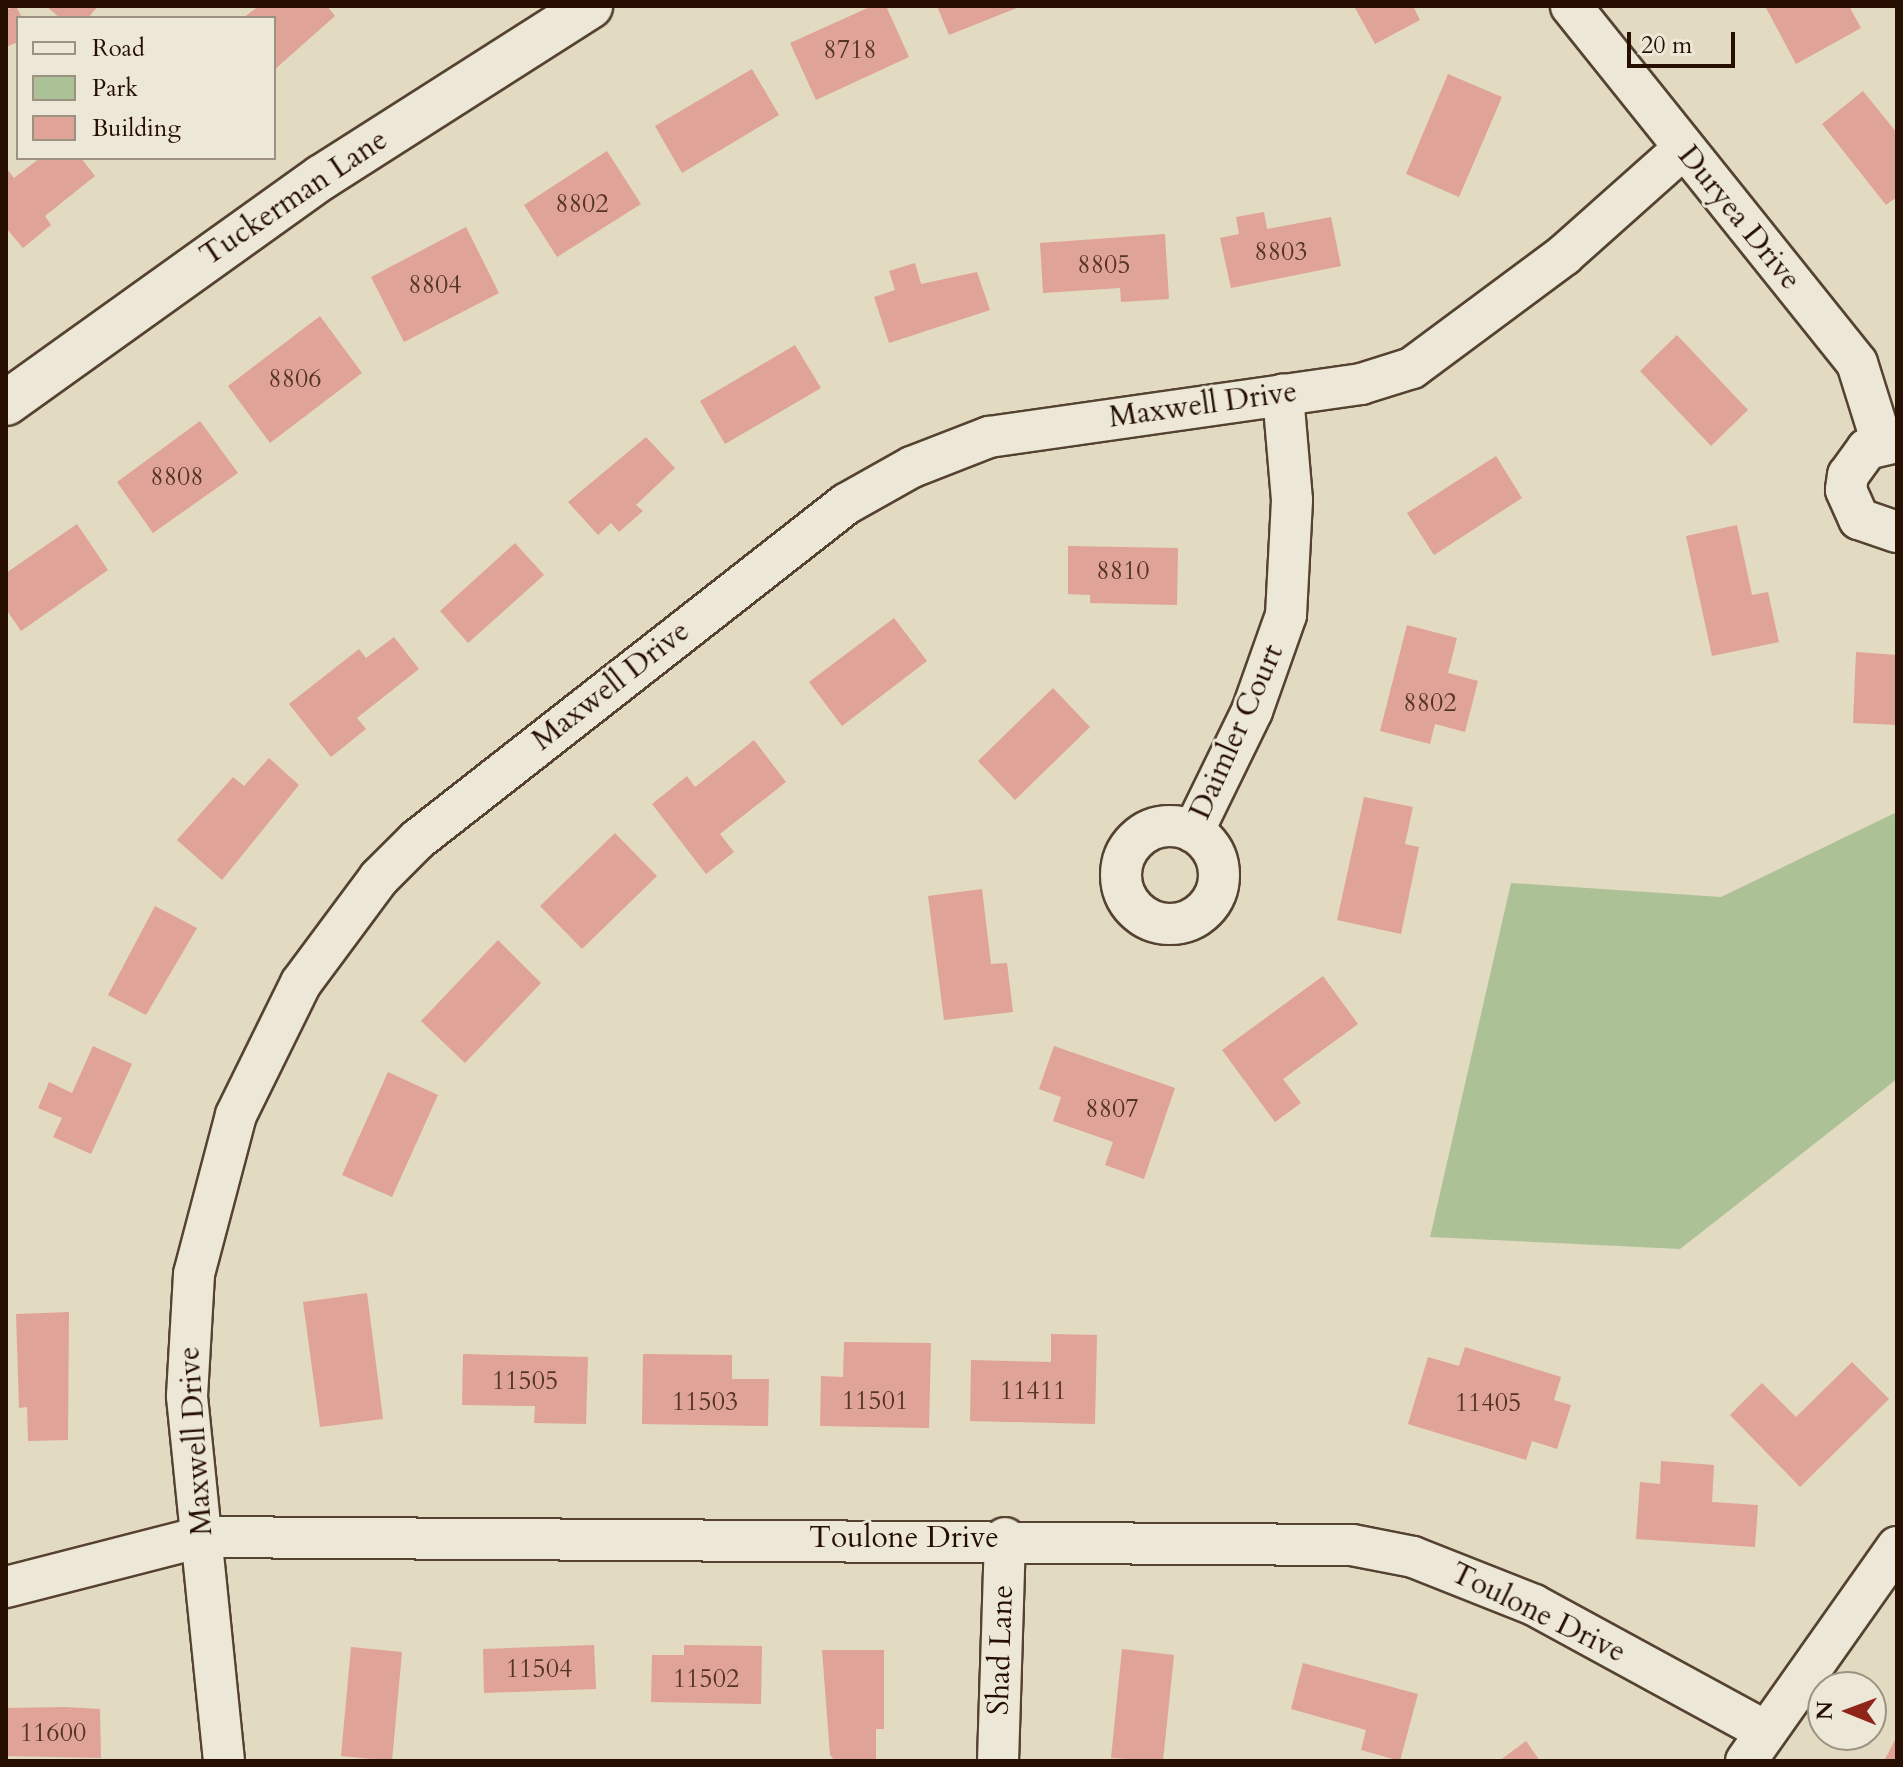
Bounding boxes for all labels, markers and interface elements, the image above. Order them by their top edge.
legend [16,16,276,160]
scale bar [1631,16,1739,66]
text: 20 m [1641,29,1692,62]
text: Road [92,32,145,65]
house number: 8718 [823,34,877,66]
text: Park [92,72,138,105]
text: Building [92,112,181,145]
street label: Tuckerman Lane [194,122,394,274]
street label: Duryea Drive [1670,139,1808,297]
house number: 8802 [555,188,609,220]
house number: 8803 [1254,236,1308,268]
house number: 8805 [1077,249,1131,281]
house number: 8804 [408,269,462,301]
house number: 8806 [268,363,322,395]
street label: Maxwell Drive [1107,374,1299,436]
house number: 8808 [150,461,204,493]
house number: 8810 [1096,555,1150,587]
street label: Maxwell Drive [525,613,697,759]
street label: Daimler Court [1182,639,1292,825]
house number: 8802 [1403,687,1457,719]
house number: 8807 [1085,1093,1139,1125]
street label: Maxwell Drive [171,1345,221,1537]
house number: 11505 [492,1365,558,1397]
house number: 11411 [1000,1375,1066,1407]
house number: 11501 [842,1385,908,1417]
house number: 11503 [672,1386,738,1418]
house number: 11405 [1455,1387,1521,1419]
street label: Toulone Drive [809,1520,999,1556]
street label: Toulone Drive [1445,1555,1631,1671]
street label: Shad Lane [981,1584,1021,1716]
house number: 11504 [506,1653,572,1685]
house number: 11502 [673,1663,739,1695]
north arrow [1807,1671,1887,1751]
text: N [1810,1701,1840,1720]
house number: 11600 [20,1717,86,1749]

